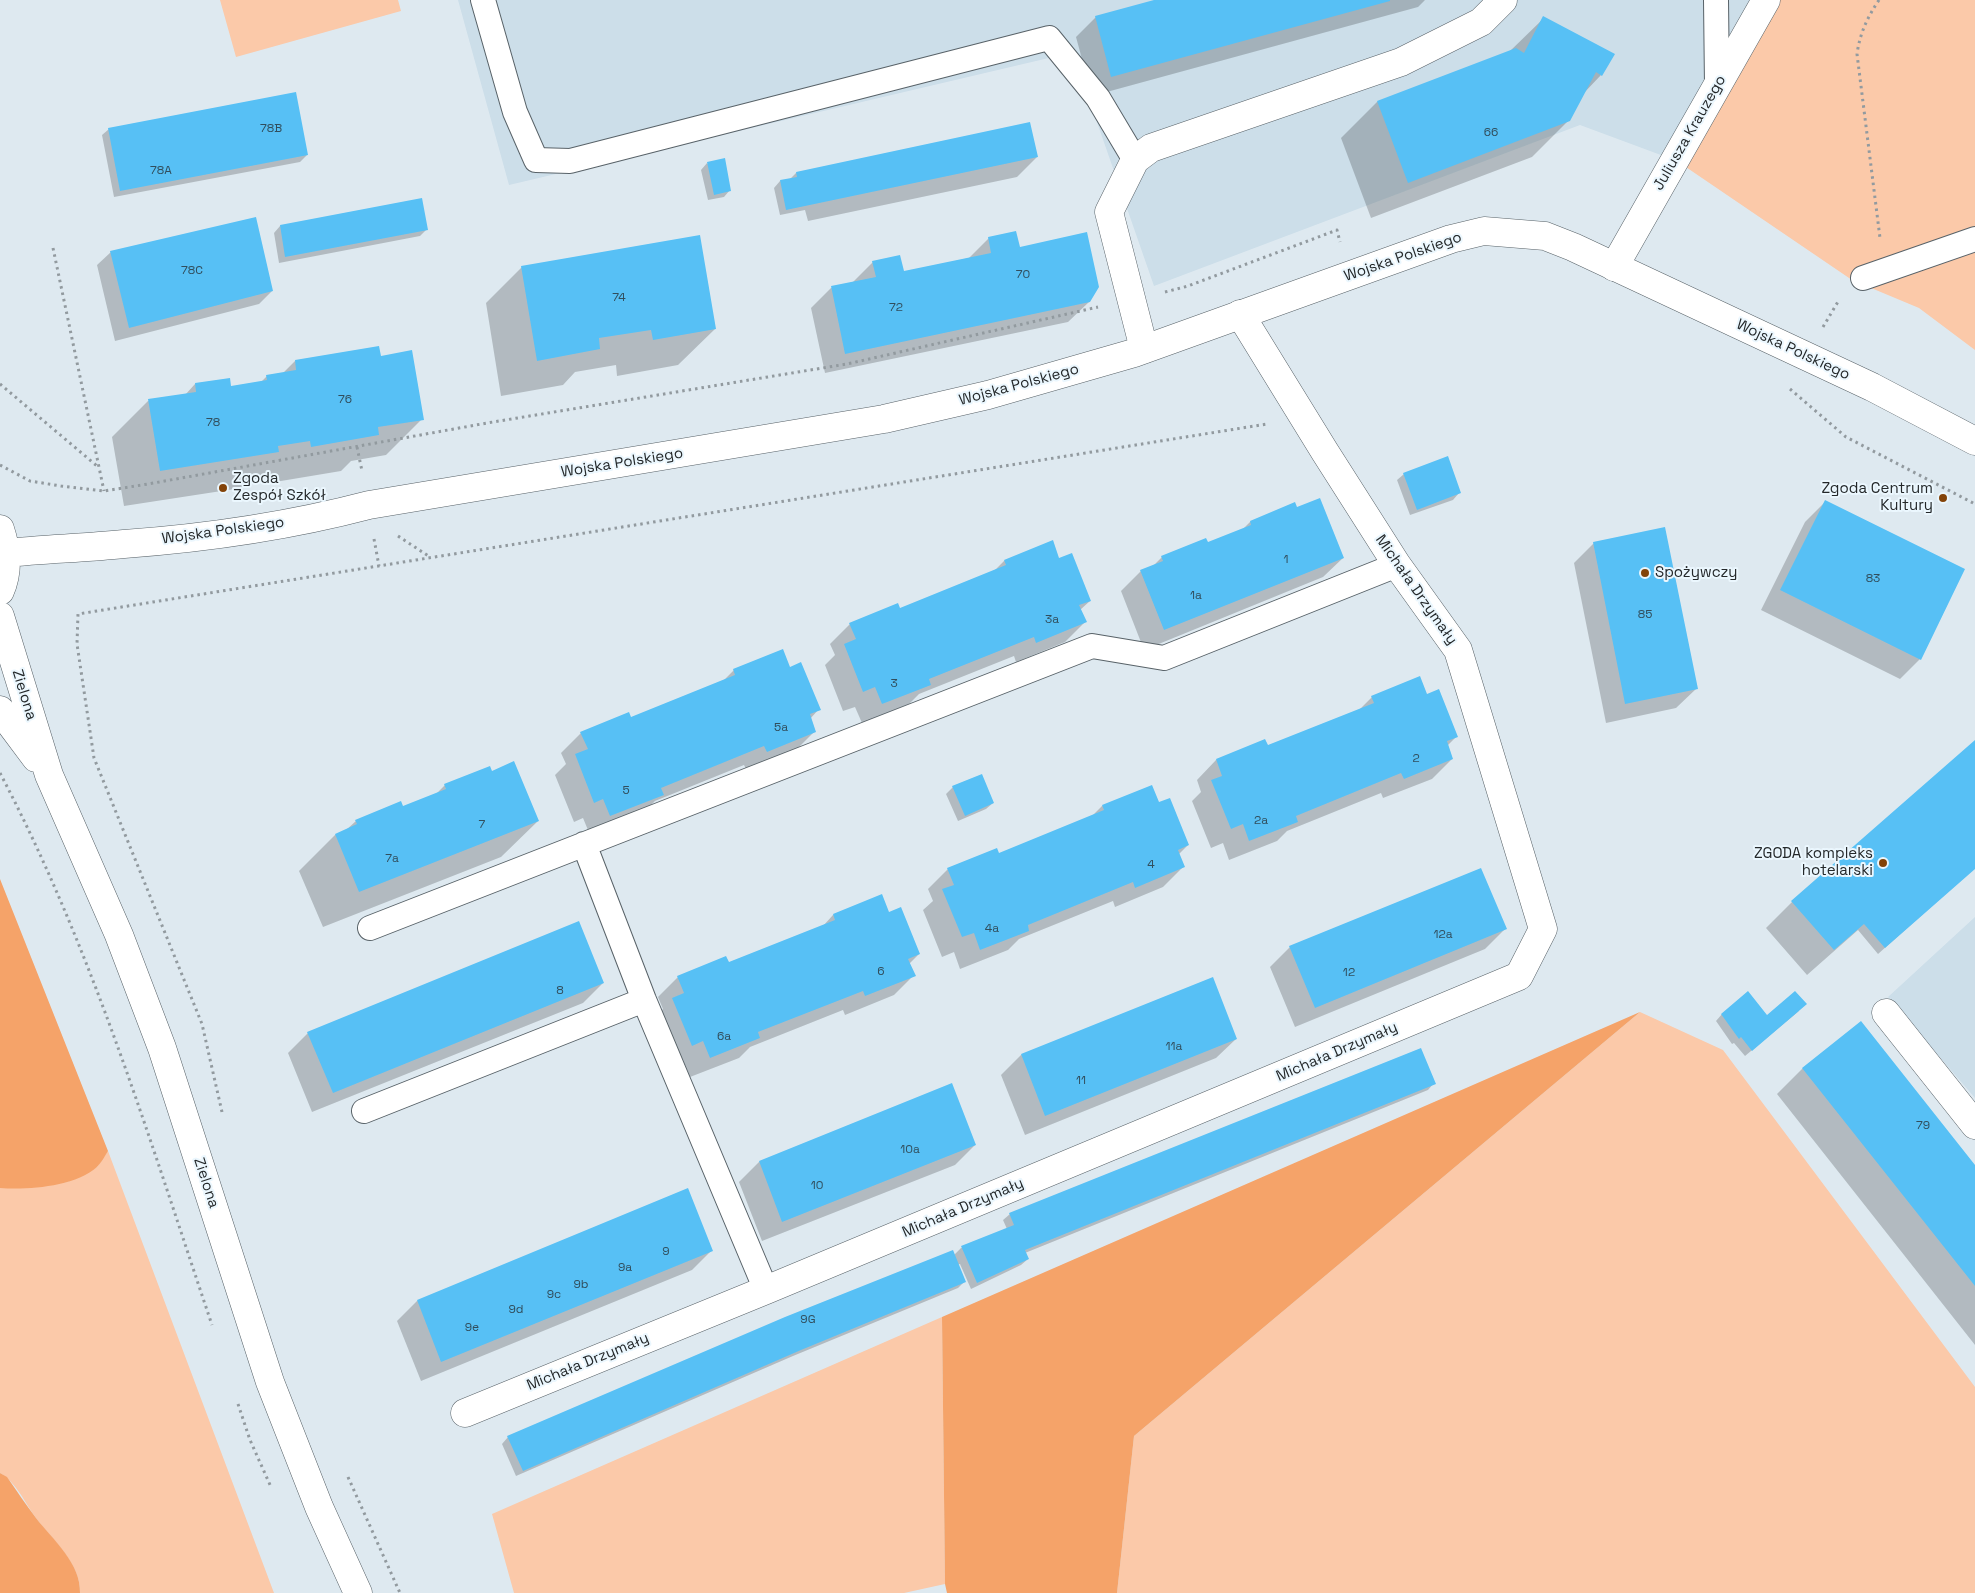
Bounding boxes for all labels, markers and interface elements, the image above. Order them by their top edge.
street label: Juliusza Krauzego [1650,72,1730,194]
house number: 78B [260,122,282,136]
house number: 66 [1484,126,1498,140]
house number: 78A [150,164,172,178]
street label: Wojska Polskiego [1342,228,1464,286]
house number: 78C [181,264,203,278]
house number: 70 [1016,268,1030,282]
house number: 74 [612,291,626,305]
house number: 72 [889,301,903,315]
street label: Wojska Polskiego [1733,316,1853,384]
street label: Wojska Polskiego [957,360,1081,410]
house number: 76 [338,393,352,407]
house number: 78 [206,416,220,430]
street label: Wojska Polskiego [560,444,684,482]
place label: Zgoda Zespół Szkół [233,470,326,505]
place label: Zgoda Centrum Kultury [1821,480,1933,515]
marker: Zgoda Zespół Szkół [217,482,229,494]
marker: Zgoda Centrum Kultury [1937,492,1949,504]
street label: Wojska Polskiego [161,514,285,548]
street label: Michała Drzymały [1371,532,1461,648]
house number: 1 [1283,553,1289,567]
place label: Spożywczy [1655,564,1737,582]
marker: Spożywczy [1639,567,1651,579]
house number: 83 [1866,572,1880,586]
house number: 1a [1190,589,1202,603]
house number: 85 [1638,608,1652,622]
house number: 3a [1045,613,1059,627]
street label: Zielona [8,668,40,722]
house number: 3 [890,677,898,691]
house number: 5a [774,721,788,735]
house number: 2 [1412,752,1420,766]
house number: 5 [622,784,630,798]
house number: 2a [1254,814,1268,828]
house number: 7 [479,818,485,832]
place label: ZGODA kompleks hotelarski [1754,845,1873,880]
house number: 7a [385,852,399,866]
marker: ZGODA kompleks hotelarski [1877,857,1889,869]
house number: 4 [1147,858,1155,872]
house number: 4a [985,922,999,936]
house number: 12a [1433,928,1453,942]
house number: 6 [877,965,885,979]
house number: 12 [1343,966,1355,980]
house number: 8 [556,984,564,998]
street label: Michała Drzymały [1274,1018,1400,1086]
house number: 6a [717,1030,731,1044]
house number: 11a [1166,1040,1182,1054]
house number: 11 [1076,1074,1086,1088]
house number: 79 [1916,1119,1930,1133]
house number: 10a [900,1143,920,1157]
street label: Zielona [189,1156,223,1210]
street label: Michała Drzymały [900,1174,1026,1242]
house number: 10 [811,1179,823,1193]
house number: 9 [662,1245,670,1259]
house number: 9a [618,1261,632,1275]
house number: 9b [573,1278,589,1292]
house number: 9c [547,1288,561,1302]
house number: 9d [508,1303,524,1317]
house number: 9G [800,1313,816,1327]
house number: 9e [465,1321,479,1335]
street label: Michała Drzymały [524,1329,652,1395]

